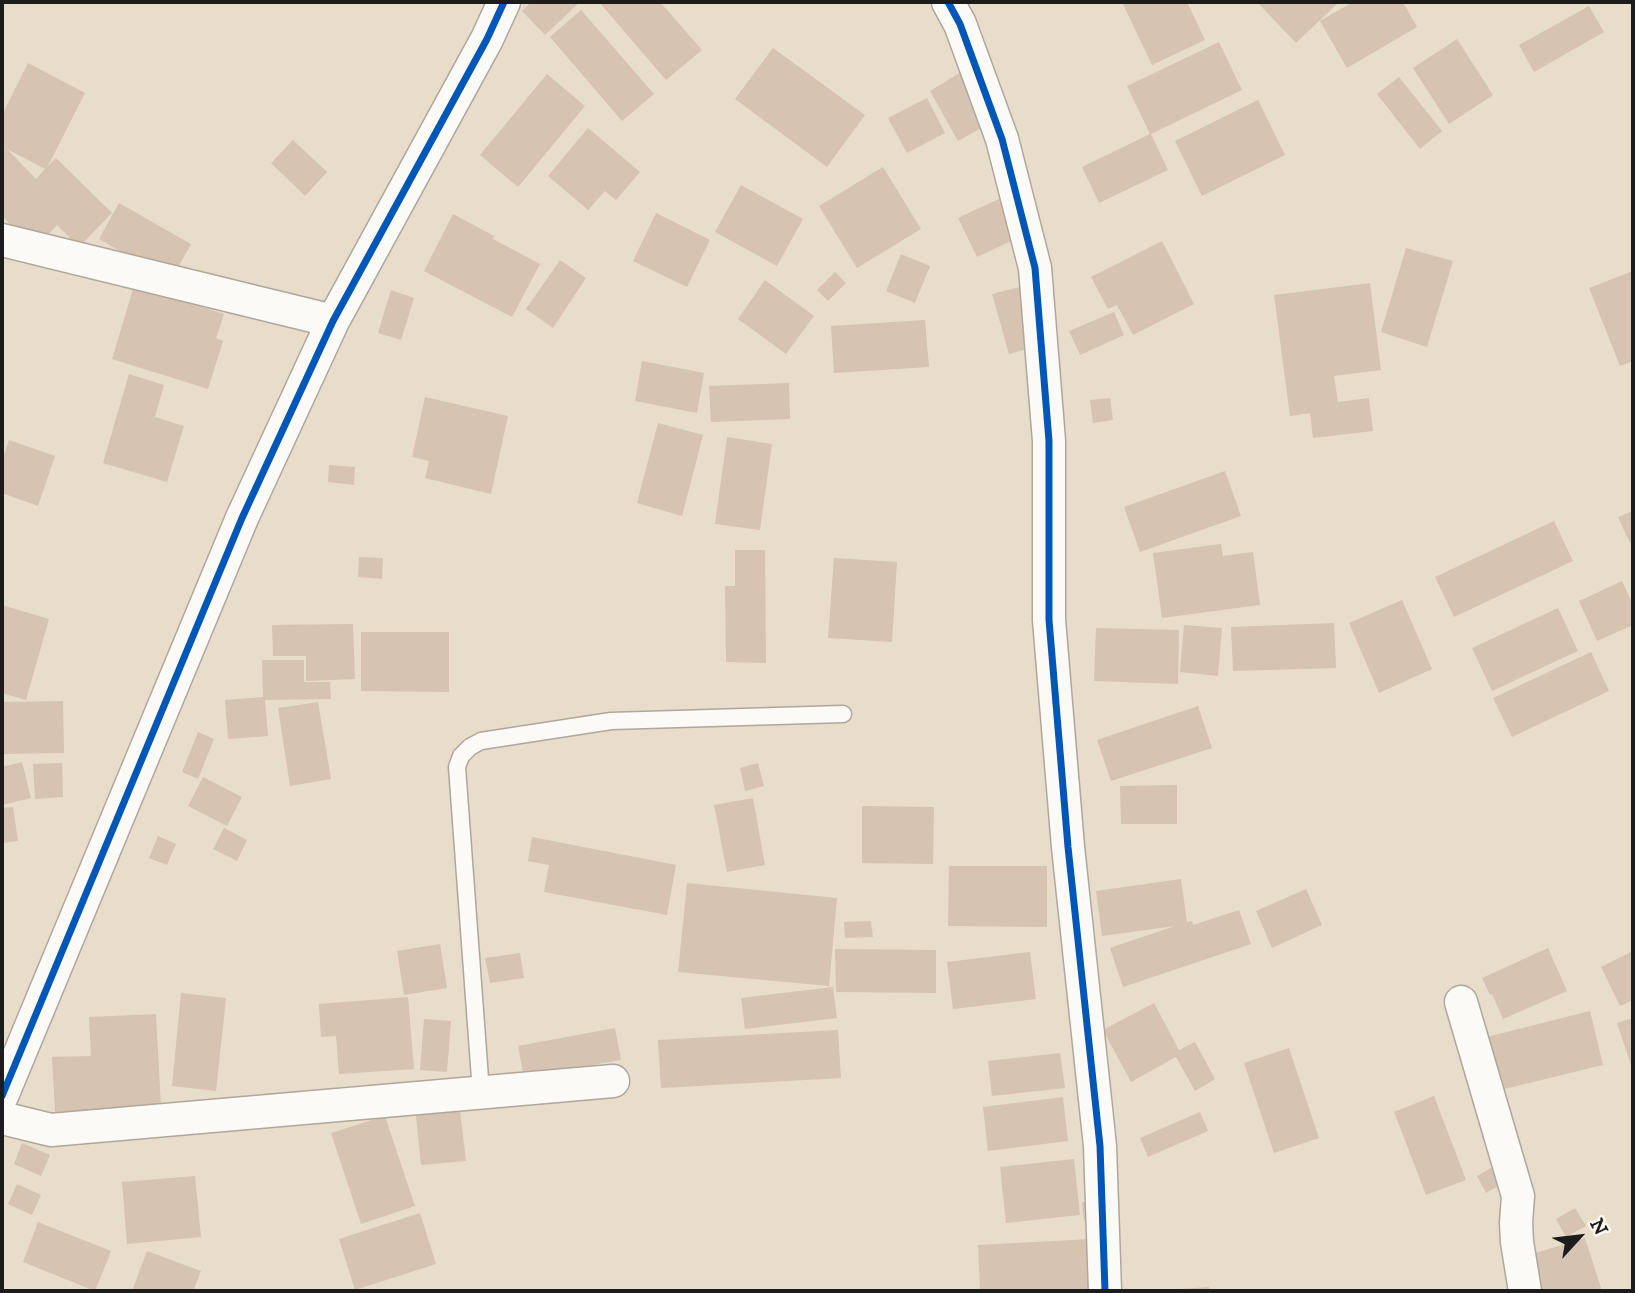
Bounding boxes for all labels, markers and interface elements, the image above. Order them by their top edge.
north arrow [1544,1202,1614,1272]
text: N [1584,1215,1612,1239]

